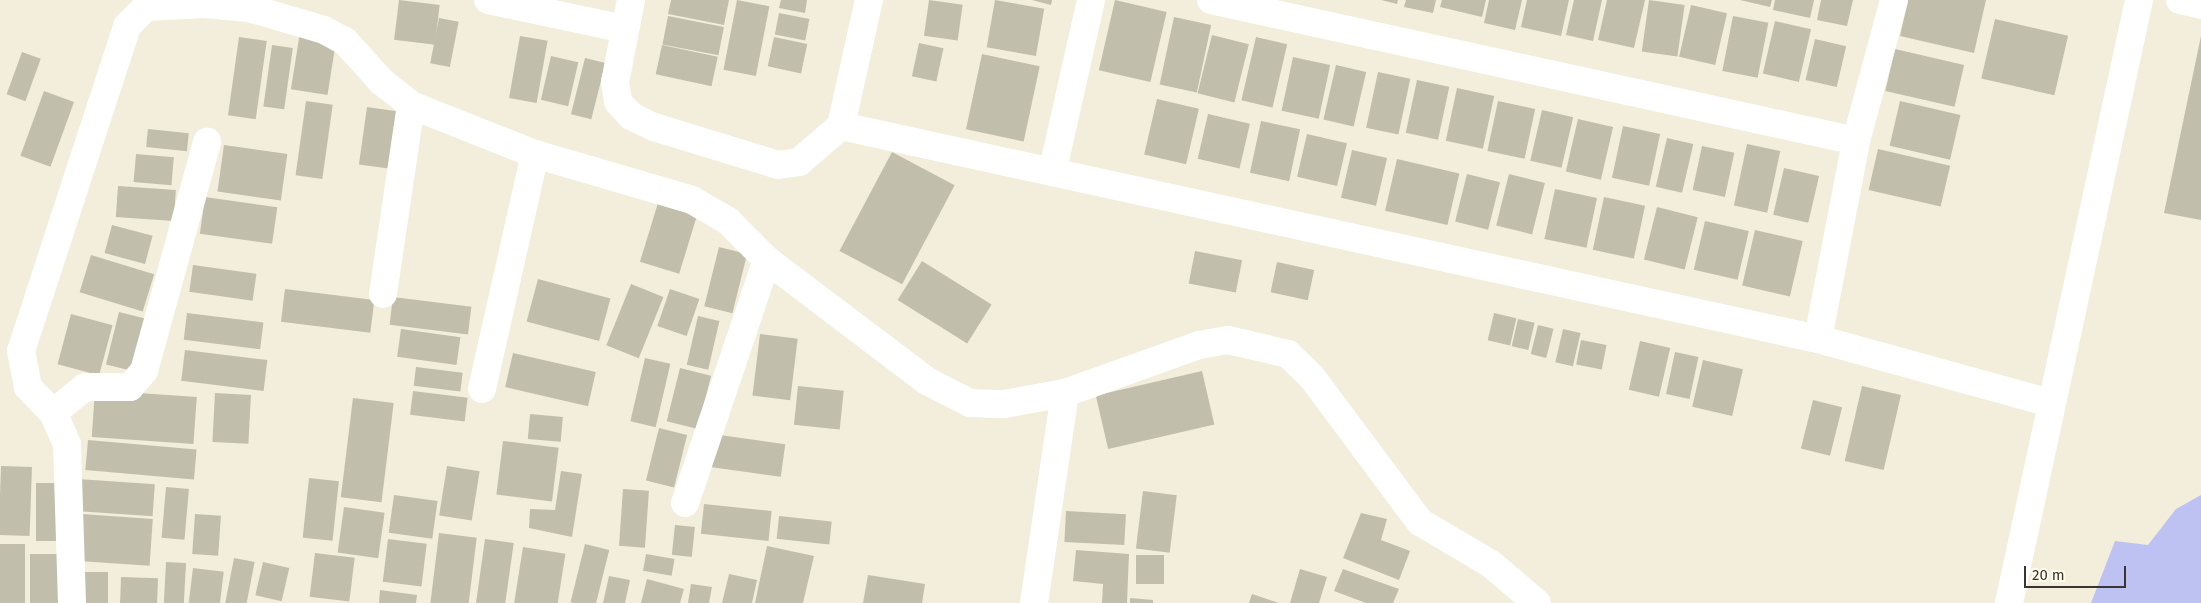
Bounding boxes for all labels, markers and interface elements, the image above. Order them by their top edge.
scale bar [2026,556,2128,588]
text: 20 m [2032,566,2065,584]

